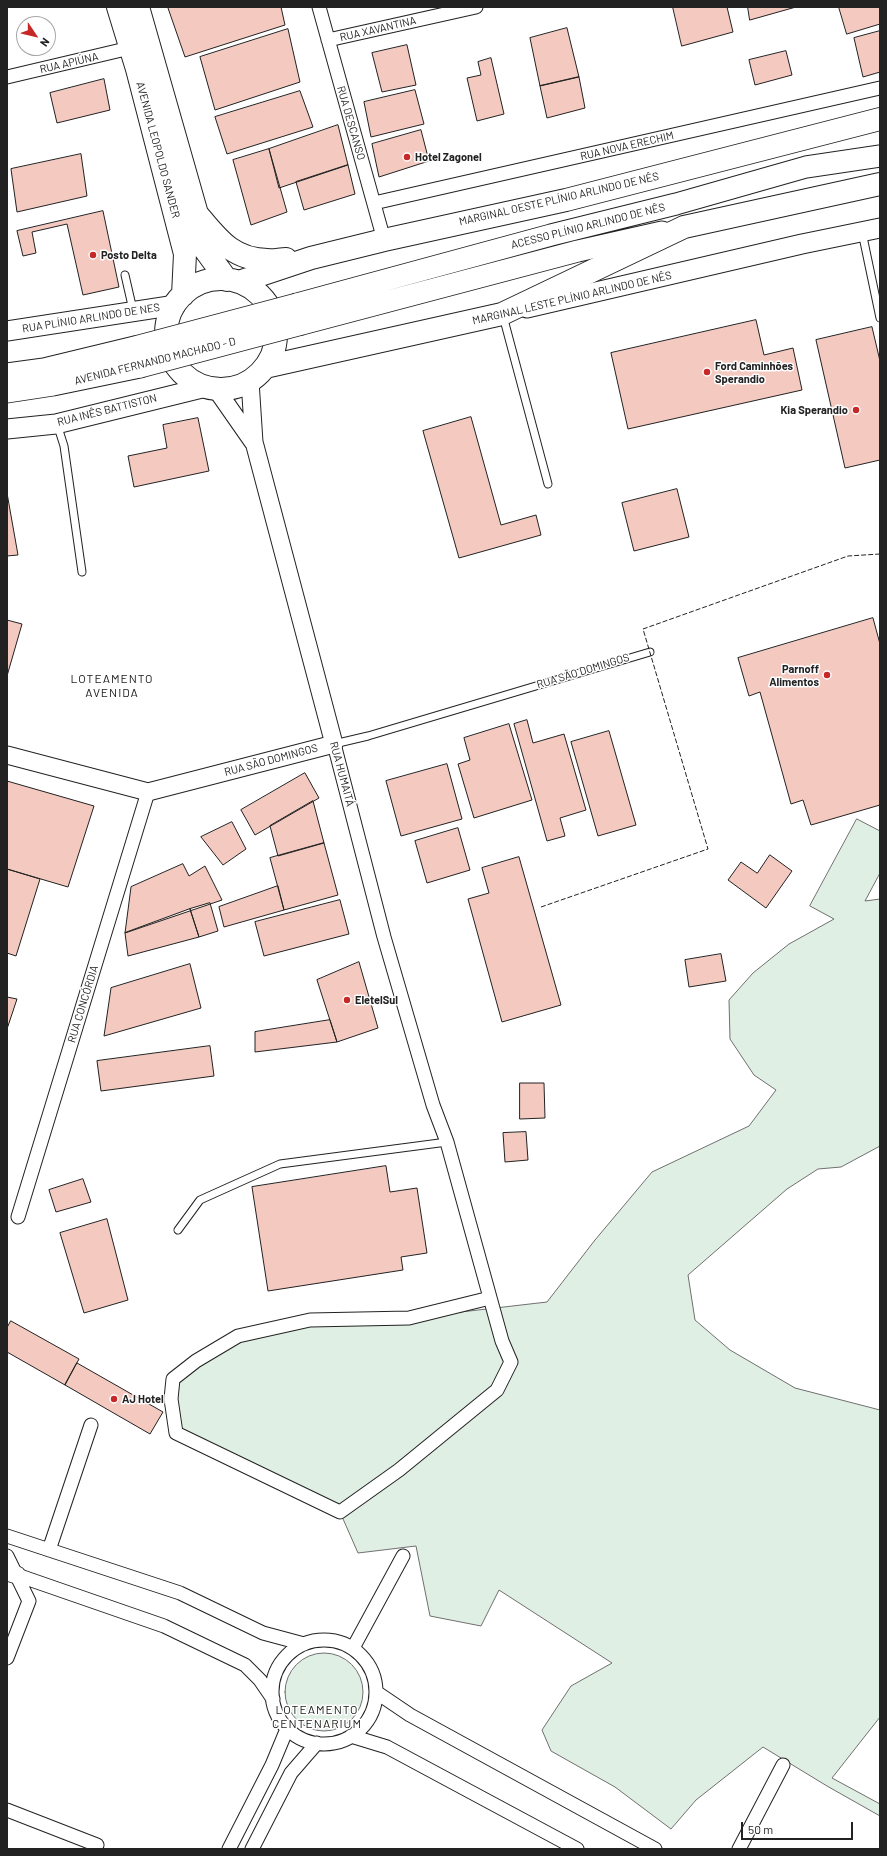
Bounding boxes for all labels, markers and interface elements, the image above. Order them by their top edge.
street label: RUA XAVANTINA [338,14,418,44]
north arrow [16,16,56,56]
text: N [38,36,53,49]
street label: RUA APIÚNA [38,50,100,76]
street label: AVENIDA LEOPOLDO SANDER [133,80,183,220]
street label: RUA DESCANSO [334,84,368,162]
street label: RUA NOVA ERECHIM [579,129,675,163]
place label: Hotel Zagonel [415,150,482,164]
marker: Hotel Zagonel [402,152,412,162]
street label: MARGINAL OESTE PLÍNIO ARLINDO DE NÊS [458,170,660,228]
street label: ACESSO PLÍNIO ARLINDO DE NÊS [510,200,666,252]
place label: Posto Delta [101,248,157,262]
marker: Posto Delta [88,250,98,260]
street label: MARGINAL LESTE PLÍNIO ARLINDO DE NÊS [471,269,673,327]
street label: RUA PLÍNIO ARLINDO DE NES [21,301,161,335]
street label: AVENIDA FERNANDO MACHADO - D [73,335,237,387]
place label: Ford Caminhões Sperandio [715,359,793,385]
marker: Ford Caminhões Sperandio [702,367,712,377]
street label: RUA INÊS BATTISTON [56,391,158,429]
place label: Kia Sperandio [780,403,848,417]
marker: Kia Sperandio [851,405,861,415]
street label: RUA SÃO DOMINGOS [535,651,631,691]
place label: Parnoff Alimentos [769,662,819,688]
marker: Parnoff Alimentos [822,670,832,680]
district label: LOTEAMENTO AVENIDA [70,672,154,700]
street label: RUA HUMAITÁ [327,740,357,808]
street label: RUA SÃO DOMINGOS [223,741,319,779]
street label: RUA CONCÓRDIA [65,964,101,1044]
place label: EletelSul [355,993,398,1007]
marker: EletelSul [342,995,352,1005]
place label: AJ Hotel [122,1392,164,1406]
marker: AJ Hotel [109,1394,119,1404]
district label: LOTEAMENTO CENTENARIUM [272,1703,362,1731]
scale bar [743,1814,855,1840]
text: 50 m [748,1822,773,1836]

